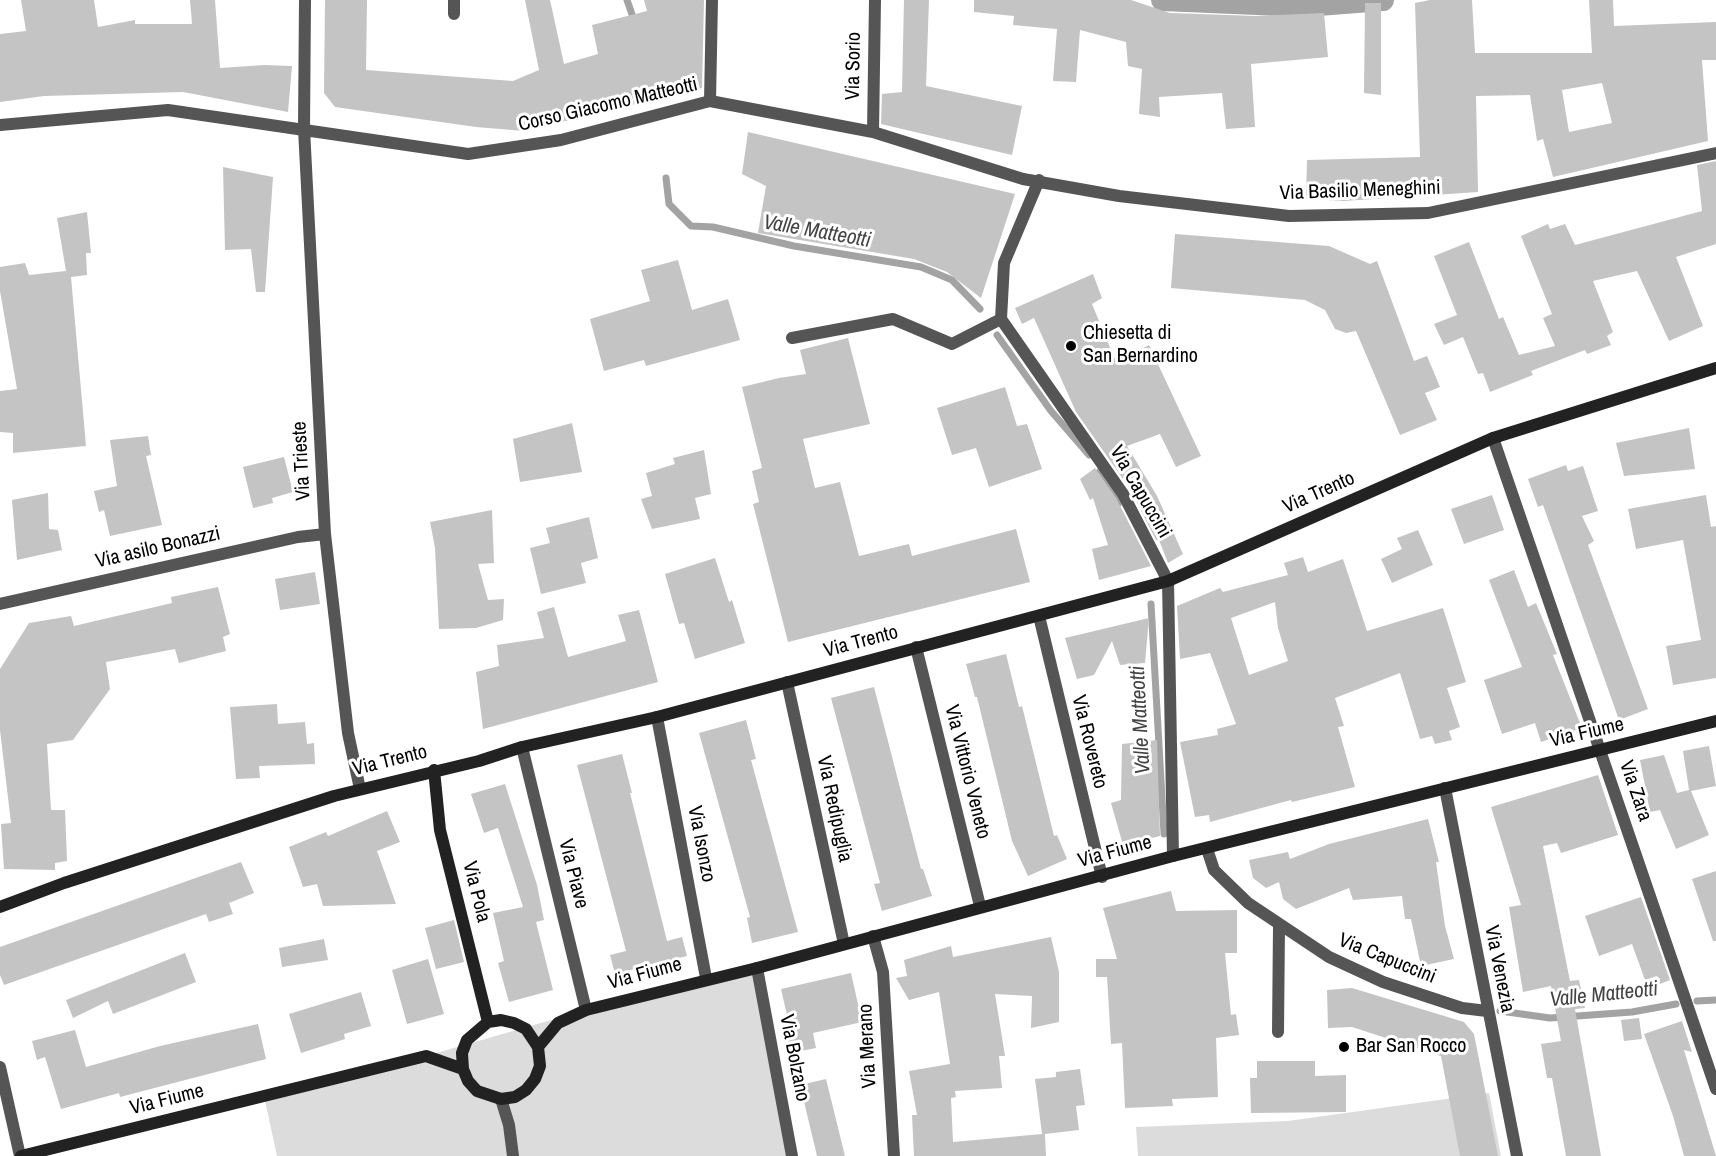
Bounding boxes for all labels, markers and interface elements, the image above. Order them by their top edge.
street label: Via Sorio [841,32,867,100]
street label: Corso Giacomo Matteotti [516,73,700,137]
street label: Via Basilio Meneghini [1279,176,1441,206]
water label: Valle Matteotti [761,210,873,254]
place label: Chiesetta di San Bernardino [1083,322,1198,369]
marker: Chiesetta di San Bernardino [1064,339,1078,353]
street label: Via Trieste [288,421,316,501]
street label: Via Capuccini [1104,442,1176,542]
street label: Via Trento [1280,467,1358,519]
street label: Via asilo Bonazzi [93,522,223,574]
street label: Via Trento [821,621,901,663]
water label: Valle Matteotti [1126,665,1156,775]
street label: Via Rovereto [1066,693,1112,791]
street label: Via Vittorio Veneto [939,703,995,841]
street label: Via Fiume [1548,713,1626,753]
street label: Via Trento [350,740,430,782]
street label: Via Redipuglia [811,754,857,864]
street label: Via Zara [1613,757,1657,825]
street label: Via Isonzo [682,804,720,884]
street label: Via Fiume [1075,831,1155,873]
street label: Via Piave [553,837,593,911]
street label: Via Pola [457,859,495,925]
street label: Via Venezia [1479,923,1519,1015]
street label: Via Capuccini [1335,929,1439,989]
street label: Via Fiume [605,953,685,995]
water label: Valle Matteotti [1549,977,1659,1013]
street label: Via Merano [854,1003,882,1089]
street label: Via Bolzano [774,1012,814,1104]
place label: Bar San Rocco [1356,1035,1466,1059]
marker: Bar San Rocco [1337,1040,1351,1054]
street label: Via Fiume [128,1079,206,1121]

